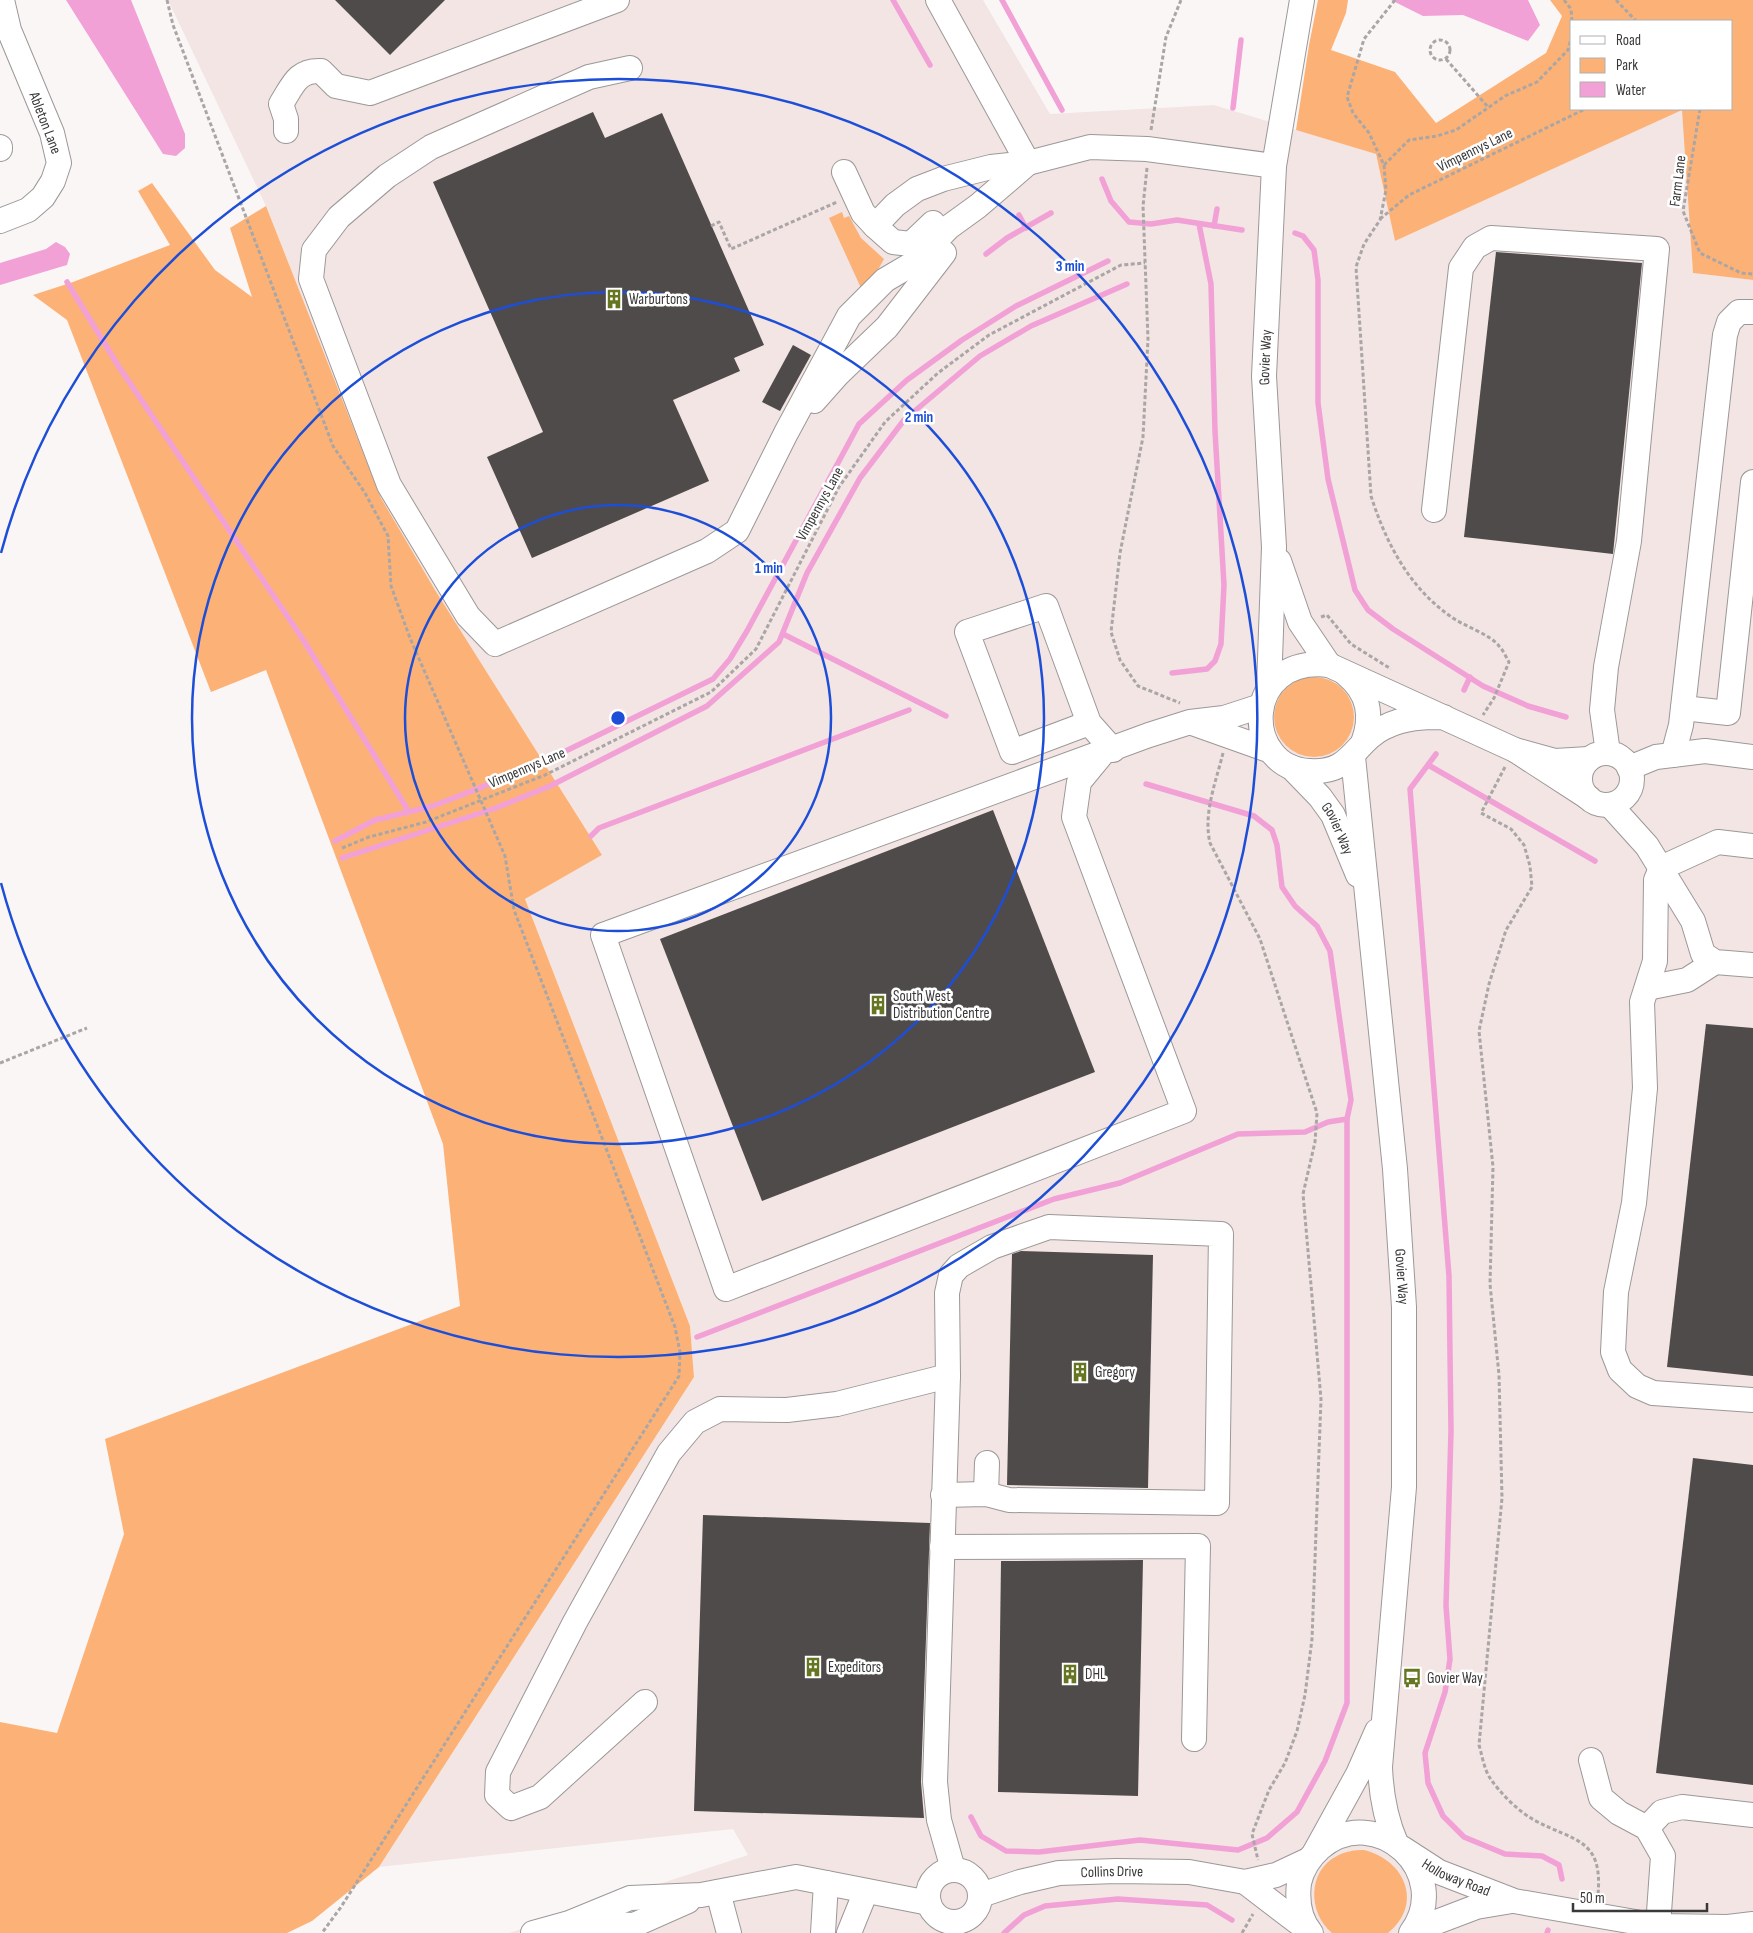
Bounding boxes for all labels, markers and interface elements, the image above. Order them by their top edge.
legend [1570,20,1733,110]
text: Road [1616,31,1641,50]
text: Park [1616,56,1638,75]
text: Water [1616,81,1647,100]
street label: Ableton Lane [24,88,65,157]
street label: Vimpennys Lane [1434,124,1516,176]
street label: Farm Lane [1665,154,1691,208]
text: 3 min [1056,257,1084,276]
building icon: Warburtons [603,288,625,310]
place label: Warburtons [629,290,688,309]
street label: Govier Way [1254,329,1276,386]
text: 2 min [905,408,933,427]
street label: Vimpennys Lane [792,464,848,544]
text: 1 min [755,559,783,578]
centre of rings [609,709,627,727]
street label: Vimpennys Lane [486,743,568,793]
street label: Govier Way [1317,798,1358,858]
place label: South West Distribution Centre [893,987,989,1023]
building icon: South West Distribution Centre [867,994,889,1016]
street label: Govier Way [1391,1248,1413,1305]
building icon: Gregory [1069,1361,1091,1383]
place label: Gregory [1095,1363,1135,1382]
building icon: Expeditors [802,1656,824,1678]
place label: Expeditors [828,1658,881,1677]
building icon: DHL [1059,1663,1081,1685]
place label: DHL [1085,1665,1106,1684]
bus stop icon: Govier Way [1401,1667,1423,1689]
place label: Govier Way [1427,1669,1483,1688]
street label: Holloway Road [1418,1854,1493,1900]
street label: Collins Drive [1080,1861,1143,1882]
scale bar [1573,1880,1707,1912]
text: 50 m [1580,1889,1605,1908]

